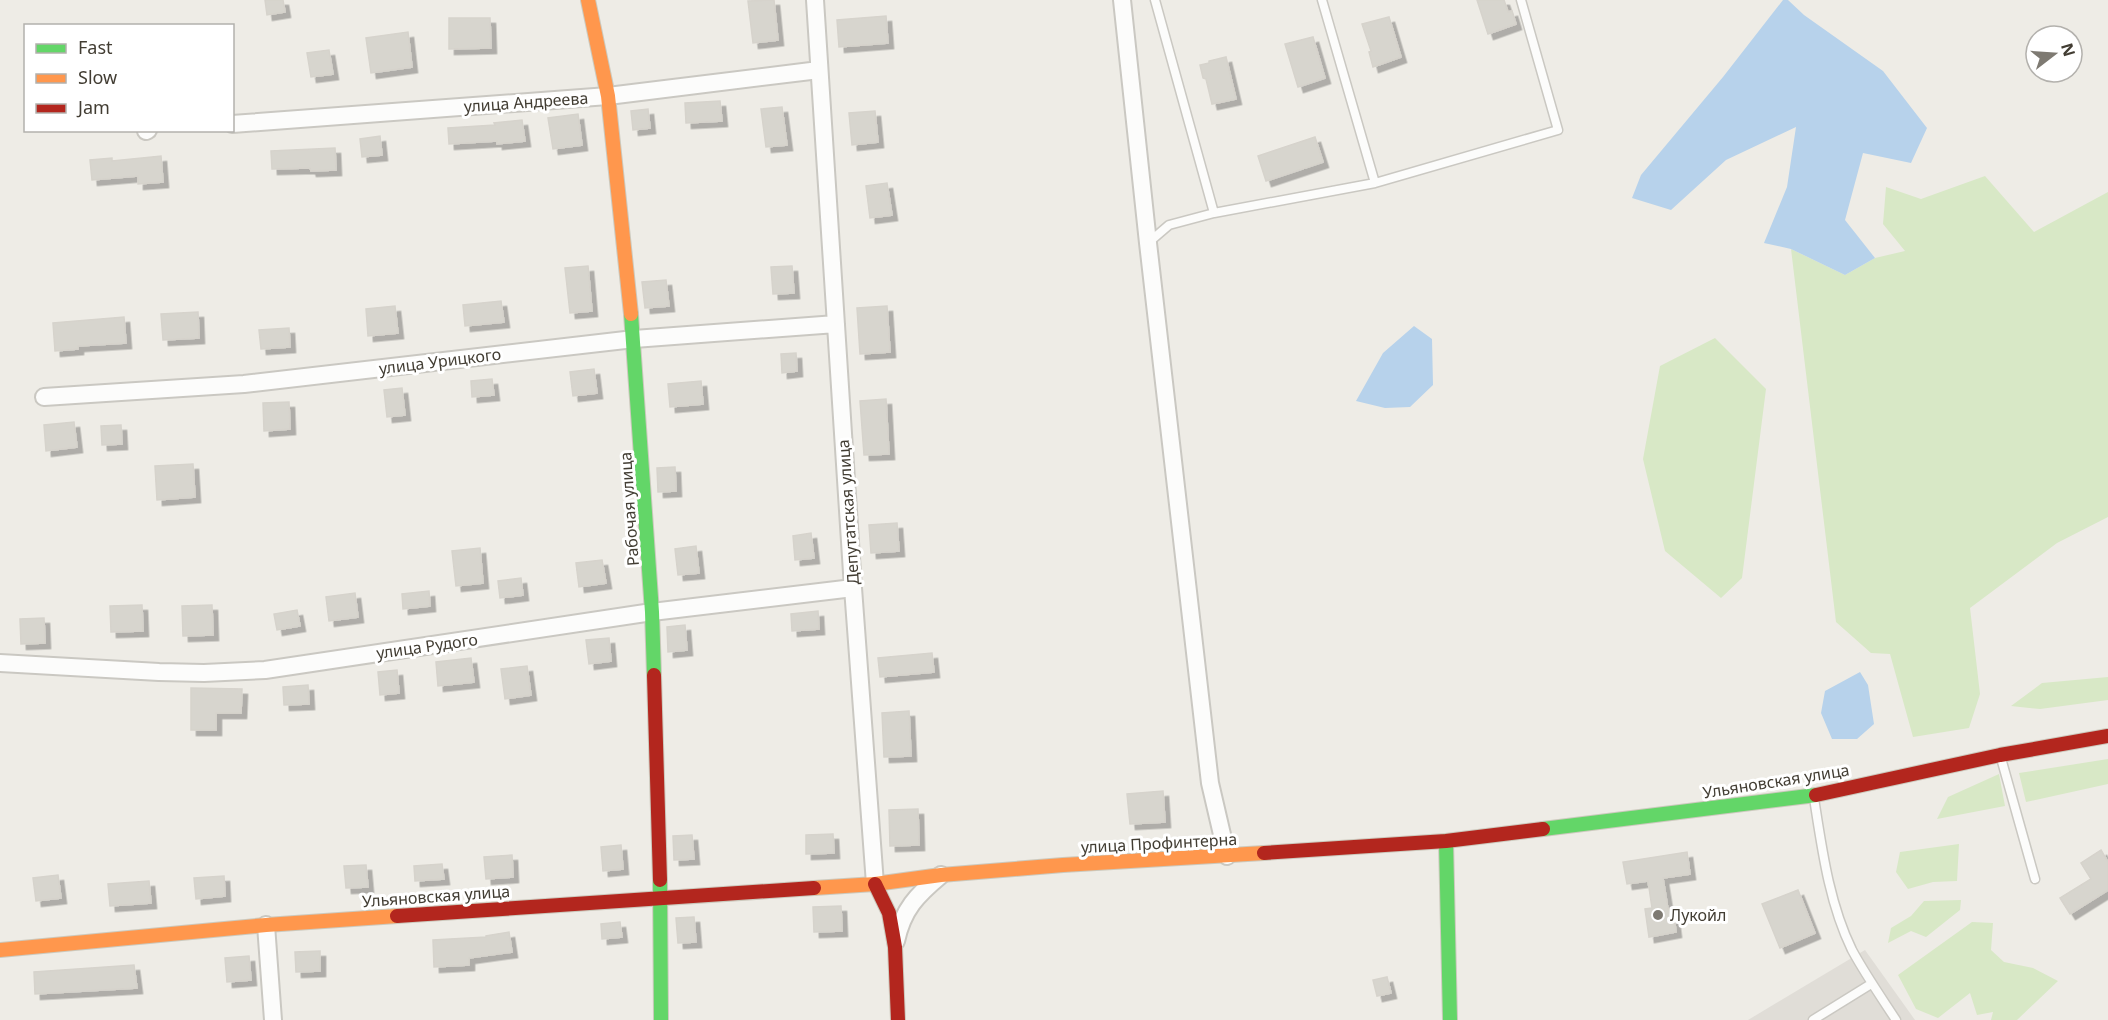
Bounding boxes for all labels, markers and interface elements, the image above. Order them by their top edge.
legend [24,24,234,132]
north arrow [2024,24,2084,84]
text: Fast [78,35,113,59]
text: N [2056,40,2081,59]
text: Slow [78,65,117,89]
street label: улица Андреева [463,87,589,117]
text: Jam [76,95,110,119]
street label: улица Урицкого [378,343,502,379]
street label: Депутатская улица [832,439,864,585]
street label: Рабочая улица [614,451,644,567]
street label: улица Рудого [375,628,479,664]
street label: Ульяновская улица [1701,759,1851,803]
street label: улица Профинтерна [1080,828,1238,858]
street label: Ульяновская улица [361,880,511,912]
place label: Лукойл [1670,904,1726,926]
marker: Лукойл [1651,908,1665,922]

